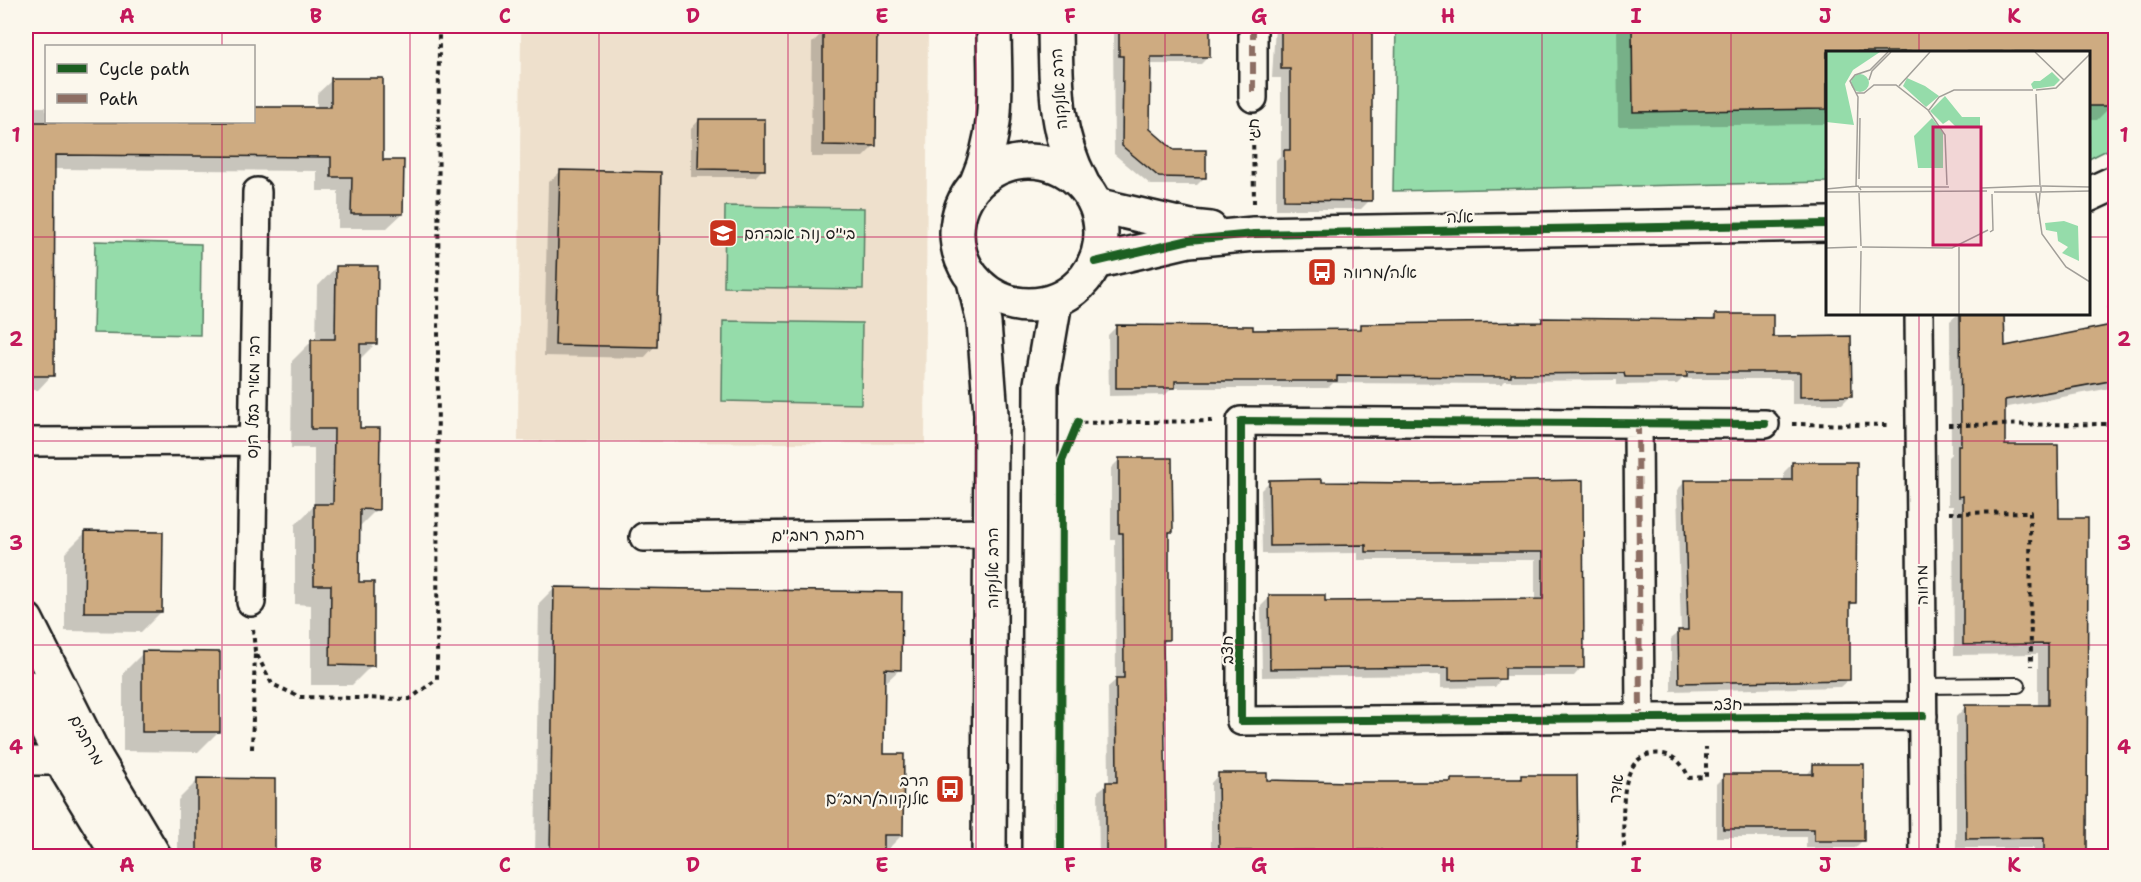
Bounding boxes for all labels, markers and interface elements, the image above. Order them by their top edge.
text: A [119,3,135,29]
text: B [310,3,322,29]
text: C [499,3,511,29]
text: D [686,3,700,29]
text: E [875,3,889,29]
text: F [1064,3,1076,29]
text: G [1251,3,1267,29]
text: H [1441,3,1455,29]
text: I [1630,3,1642,29]
text: J [1819,3,1832,29]
text: K [2007,3,2021,29]
legend [45,45,255,123]
street label: הרב אלנקוה [1046,48,1072,130]
inset map [1826,51,2090,315]
text: Cycle path [99,57,190,81]
text: Path [99,87,138,111]
street label: חגי [1243,118,1264,142]
text: 1 [11,122,21,148]
text: 1 [2119,122,2129,148]
street label: אלה [1446,206,1474,228]
school or university icon: בי"ס נוה אברהם [707,217,739,249]
place label: בי"ס נוה אברהם [744,223,855,244]
bus stop icon: אלה/מרווה [1306,256,1338,288]
place label: אלה/מרווה [1343,262,1417,283]
text: 2 [9,326,23,352]
text: 2 [2117,326,2131,352]
street label: רבי מאיר בעל הנס [241,335,265,459]
street label: רחבת רמב"ם [771,524,865,546]
street label: הרב אלנקוה [982,527,1003,609]
text: 3 [9,530,23,556]
text: 3 [2117,530,2131,556]
street label: מרווה [1911,564,1933,606]
street label: חצב [1217,635,1238,665]
street label: חצב [1713,694,1743,715]
street label: מרחבים [65,711,109,769]
text: 4 [9,734,23,760]
text: 4 [2117,734,2131,760]
place label: הרב אלנקווה/רמב״ם [826,770,929,809]
bus stop icon: הרב אלנקווה/רמב״ם [934,773,966,805]
street label: אדר [1604,773,1628,805]
text: A [119,852,135,878]
text: B [310,852,322,878]
text: C [499,852,511,878]
text: D [686,852,700,878]
text: E [875,852,889,878]
text: F [1064,852,1076,878]
text: G [1251,852,1267,878]
text: H [1441,852,1455,878]
text: I [1630,852,1642,878]
text: J [1819,852,1832,878]
text: K [2007,852,2021,878]

